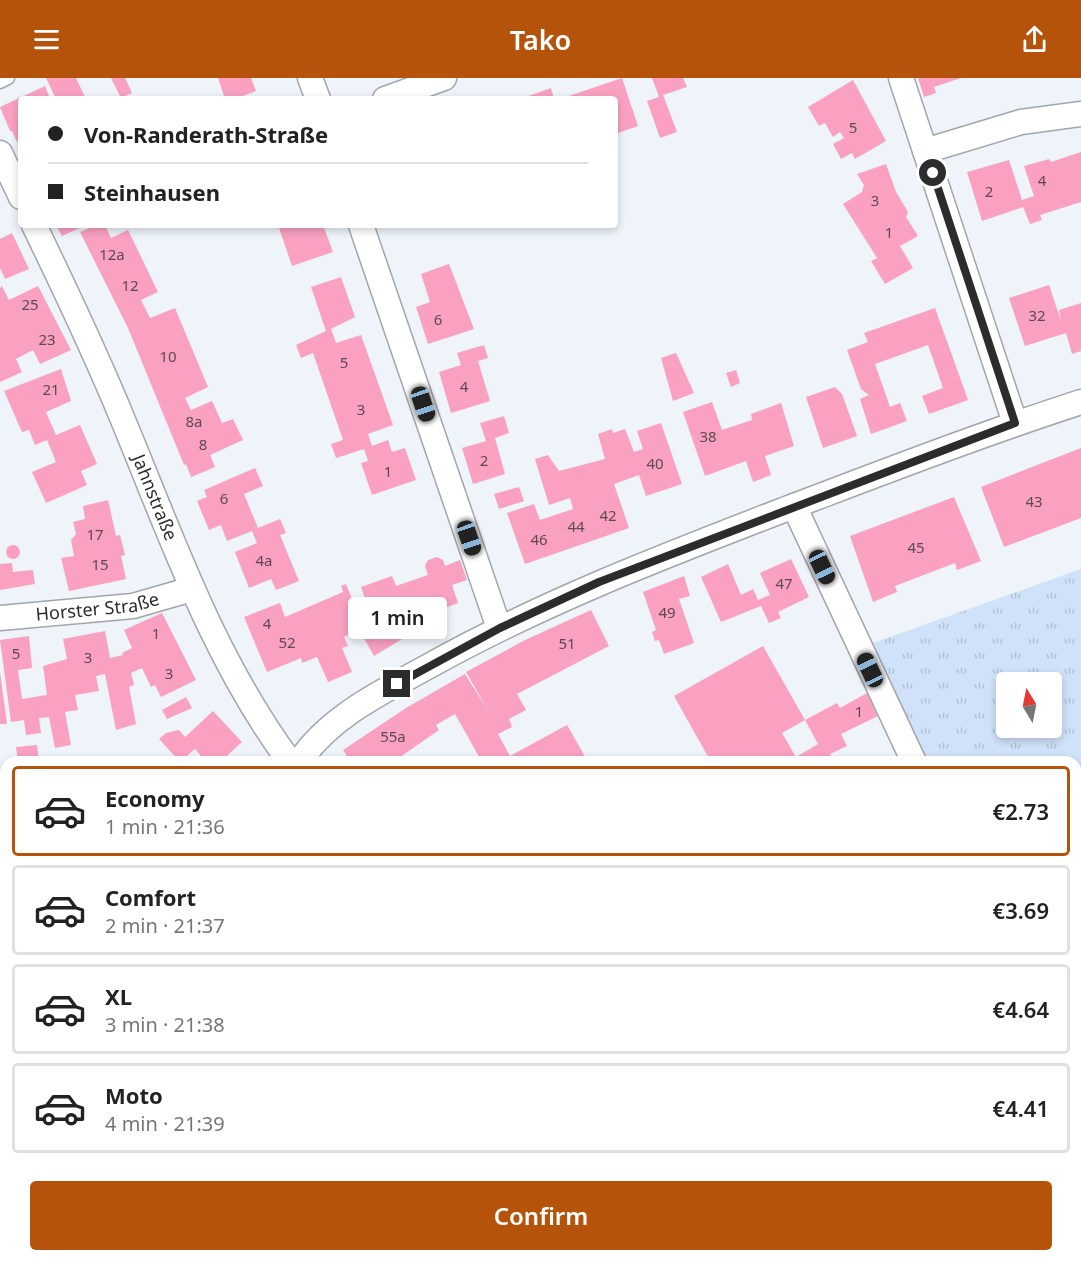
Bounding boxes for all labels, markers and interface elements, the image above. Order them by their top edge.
text: Tako [510,21,571,58]
icon: menu [30,23,63,56]
icon: share [1018,23,1051,56]
house number: 5 [849,117,857,137]
text: Von-Randerath-Straße [84,119,328,149]
route start [919,159,946,186]
house number: 4 [1038,170,1047,190]
text: Steinhausen [84,177,220,207]
house number: 2 [985,181,993,201]
house number: 3 [871,190,879,210]
house number: 1 [885,222,893,242]
house number: 12a [99,244,125,264]
house number: 12 [121,275,139,295]
house number: 25 [21,294,39,314]
house number: 32 [1028,305,1046,325]
house number: 6 [434,309,442,329]
house number: 23 [38,329,56,349]
house number: 10 [159,346,177,366]
house number: 5 [340,352,348,372]
house number: 4 [460,376,469,396]
house number: 21 [42,379,60,399]
car [409,384,437,424]
house number: 3 [357,399,365,419]
house number: 8a [186,411,203,431]
house number: 38 [699,426,717,446]
house number: 8 [199,434,207,454]
street label: Jahnstraße [126,449,184,544]
house number: 2 [480,450,488,470]
house number: 40 [646,453,664,473]
house number: 1 [384,461,392,481]
house number: 6 [220,488,228,508]
house number: 43 [1025,491,1043,511]
house number: 42 [599,505,617,525]
house number: 44 [567,516,585,536]
car [455,518,483,558]
house number: 17 [86,524,104,544]
house number: 46 [530,529,548,549]
house number: 45 [907,537,925,557]
car [806,547,838,587]
house number: 4a [256,550,273,570]
house number: 15 [91,554,109,574]
house number: 47 [775,573,793,593]
street label: Horster Straße [35,586,162,626]
callout: 1 min [348,597,446,639]
house number: 49 [658,602,676,622]
text: 1 min [370,604,425,631]
house number: 4 [263,613,272,633]
house number: 1 [152,623,160,643]
house number: 52 [278,632,296,652]
house number: 51 [558,633,576,653]
house number: 5 [12,643,20,663]
house number: 3 [84,647,92,667]
car [854,650,886,690]
house number: 3 [165,663,173,683]
route end [383,670,410,697]
north arrow [996,672,1062,738]
map controls [996,672,1062,738]
house number: 1 [855,701,863,721]
house number: 55a [380,726,406,746]
text: Economy [105,783,204,813]
icon: car [33,784,87,838]
text: €2.73 [993,796,1049,826]
text: 1 min · 21:36 [105,813,225,840]
text: Comfort [105,882,196,912]
icon: car [33,883,87,937]
text: €3.69 [993,895,1049,925]
text: 2 min · 21:37 [105,912,225,939]
text: XL [105,981,132,1011]
icon: car [33,982,87,1036]
text: €4.64 [993,994,1049,1024]
text: 3 min · 21:38 [105,1011,225,1038]
text: Moto [105,1080,163,1110]
icon: car [33,1081,87,1135]
text: €4.41 [993,1093,1049,1123]
text: 4 min · 21:39 [105,1110,225,1137]
button: Confirm [30,1181,1052,1250]

